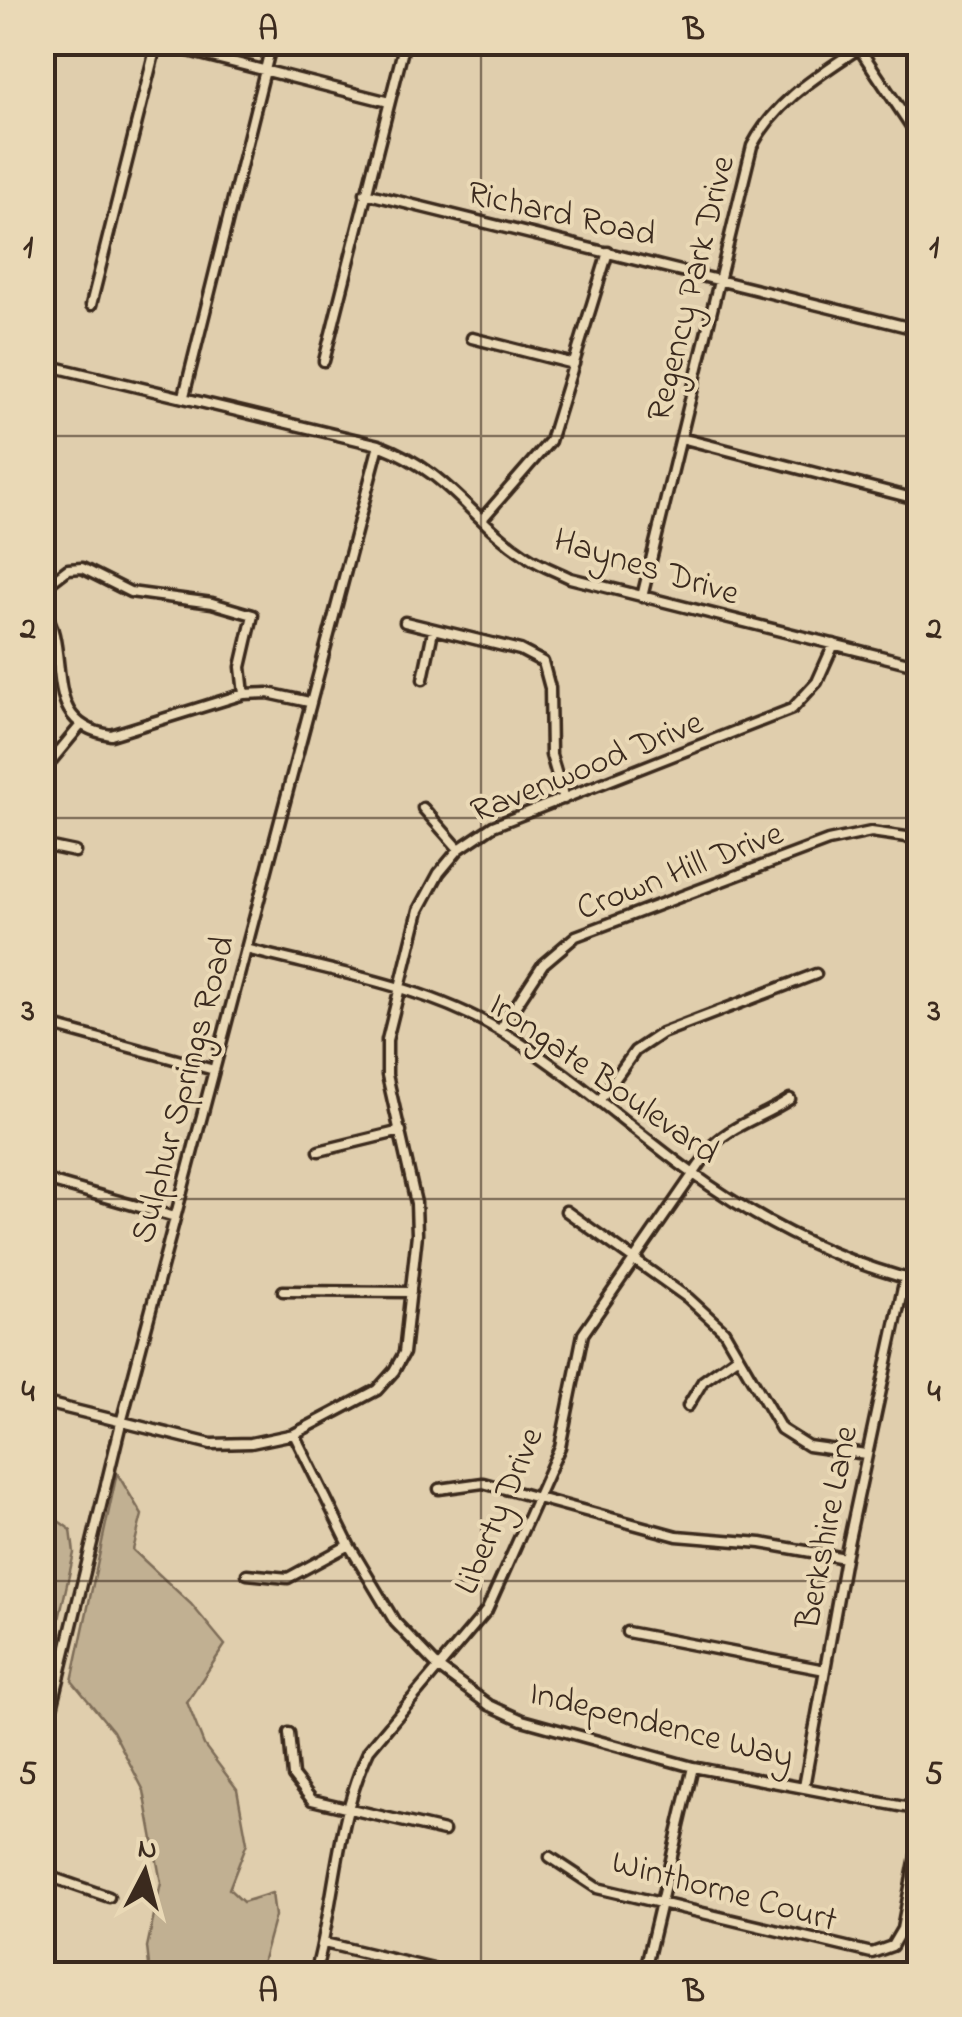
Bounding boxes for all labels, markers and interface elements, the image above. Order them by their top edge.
text: A [258,8,278,55]
text: B [681,8,705,55]
street label: Regency Park Drive [635,150,750,427]
street label: Richard Road [462,169,661,262]
text: 1 [23,226,33,273]
text: 1 [929,226,939,273]
street label: Haynes Drive [547,516,745,621]
text: 2 [19,607,36,654]
text: 2 [925,607,942,654]
street label: Ravenwood Drive [464,698,711,838]
street label: Crown Hill Drive [570,809,791,935]
street label: Sulphur Springs Road [119,930,250,1249]
street label: Irongate Boulevard [477,981,729,1179]
text: 3 [20,989,35,1036]
text: 3 [926,989,941,1036]
text: 4 [21,1370,35,1417]
text: 4 [927,1370,941,1417]
street label: Liberty Drive [442,1420,558,1603]
street label: Berkshire Lane [784,1421,873,1635]
street label: Independence Way [524,1669,799,1784]
text: 5 [19,1752,37,1799]
text: 5 [925,1752,943,1799]
north arrow [95,1822,195,1922]
text: N [136,1829,159,1872]
street label: Winthorne Court [606,1838,843,1947]
text: A [258,1970,278,2017]
text: B [681,1970,705,2017]

